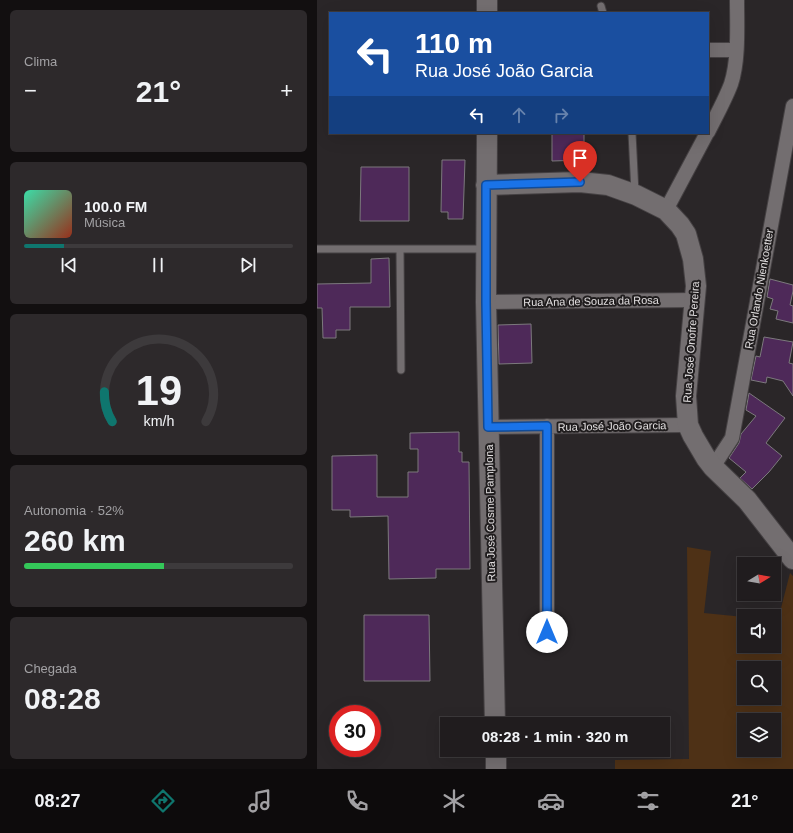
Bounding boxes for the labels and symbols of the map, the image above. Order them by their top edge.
pin [563,141,597,182]
street label: Rua Orlando Nienkoetter [743,228,776,350]
street label: Rua José Onofre Pereira [681,280,701,403]
street label: Rua Ana de Souza da Rosa [523,294,660,308]
street label: Rua José João Garcia [557,419,667,433]
street label: Rua José Cosme Pamplona [483,444,497,582]
north arrow [737,557,781,601]
position arrow [526,611,568,653]
speed limit sign: 30 [329,705,381,757]

